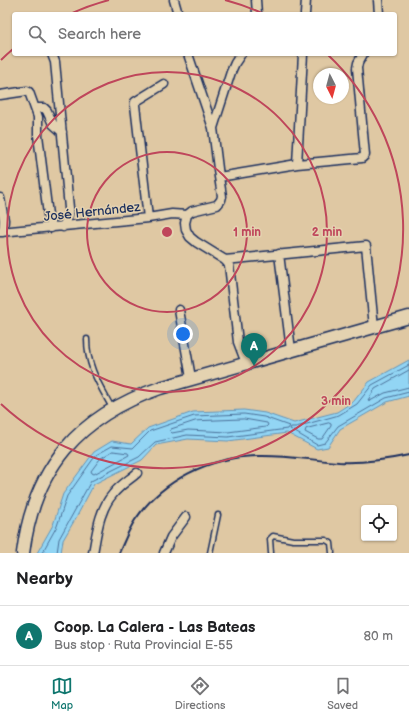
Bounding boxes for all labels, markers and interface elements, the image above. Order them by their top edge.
search box [12,12,397,56]
icon: search [26,23,48,45]
text: Search here [58,25,141,44]
north arrow [313,68,349,104]
street label: José Hernández [43,199,142,225]
centre of rings [160,225,174,239]
text: 1 min [233,225,261,240]
text: 2 min [312,225,342,240]
your location [173,324,193,344]
pin: A [241,333,267,366]
text: 3 min [321,394,351,409]
map controls [361,505,397,541]
button: locate [361,505,397,541]
text: Nearby [16,569,73,589]
text: Coop. La Calera - Las Bateas [54,618,255,637]
text: A [25,628,33,644]
text: 80 m [364,628,393,644]
text: Bus stop · Ruta Provincial E-55 [54,637,233,653]
tab: Map [51,675,73,712]
tab: Directions [175,675,225,712]
tab: Saved [327,675,358,712]

